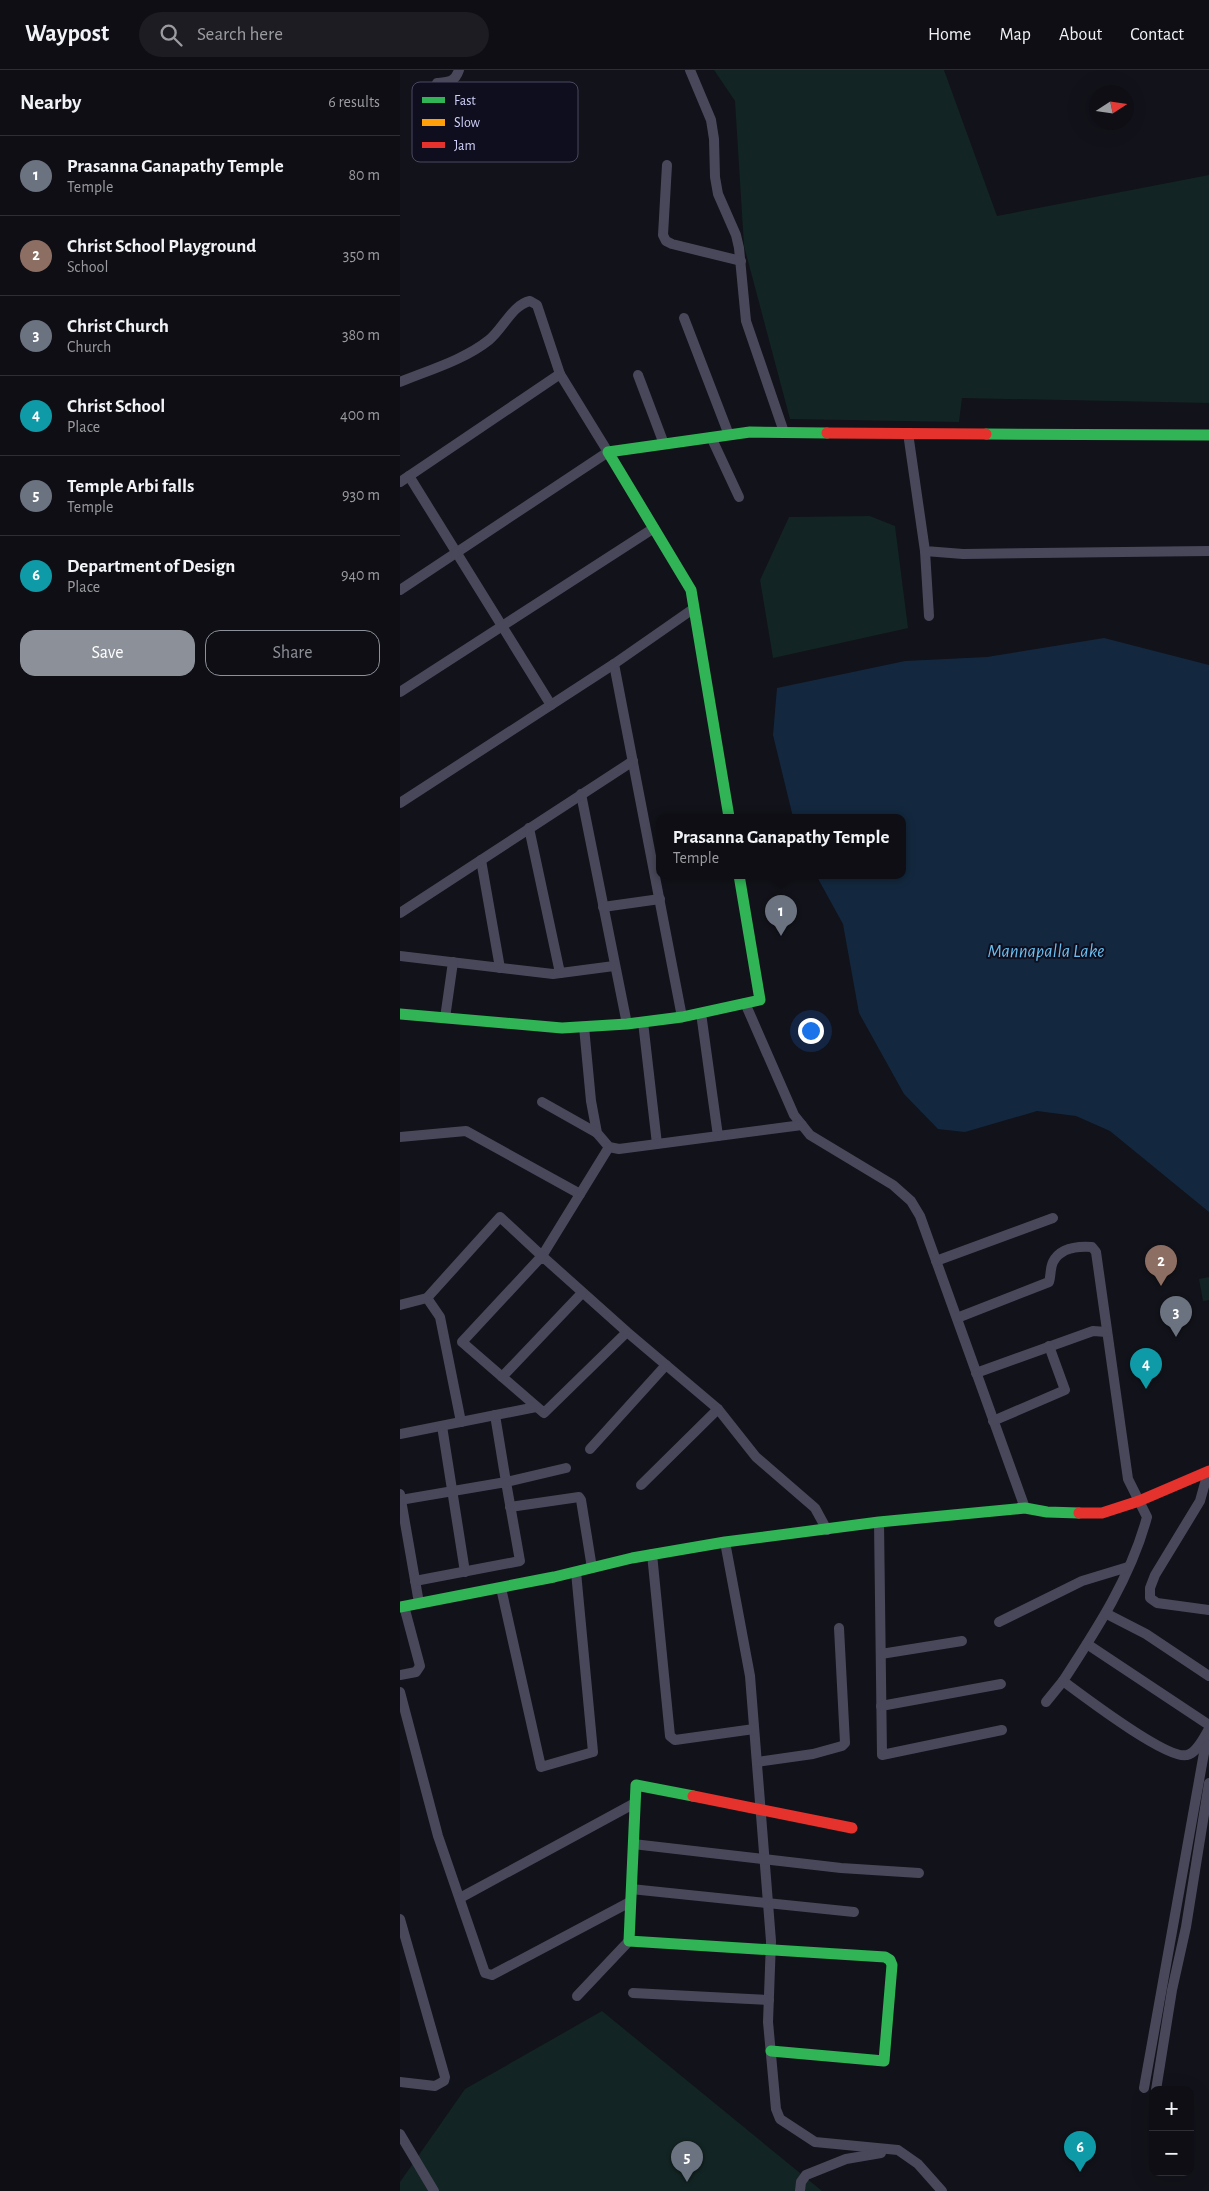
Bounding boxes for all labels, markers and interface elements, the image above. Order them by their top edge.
search box [139,12,489,57]
icon: search [157,21,185,49]
text: Waypost [25,22,109,46]
text: Search here [197,25,283,44]
text: Home [928,26,971,44]
text: Map [999,26,1031,44]
text: About [1059,26,1102,44]
text: Contact [1130,26,1184,44]
legend [412,82,578,162]
north arrow [1089,85,1134,130]
text: Nearby [20,92,81,113]
text: 6 results [328,94,380,110]
text: Fast [454,94,476,108]
text: Slow [454,116,481,130]
text: Jam [454,139,476,153]
text: Prasanna Ganapathy Temple [67,157,284,176]
text: 1 [33,167,39,183]
text: 80 m [349,167,380,183]
text: Temple [67,179,113,195]
text: Christ School Playground [67,237,256,256]
text: 2 [32,247,40,263]
text: 350 m [343,247,380,263]
text: School [67,259,108,275]
text: Christ Church [67,317,169,336]
text: 3 [33,327,39,343]
text: 380 m [342,327,380,343]
text: Church [67,339,111,355]
text: Christ School [67,397,165,416]
text: 4 [32,407,40,423]
text: 400 m [340,407,380,423]
text: Place [67,419,100,435]
text: Temple Arbi falls [67,477,194,496]
text: 5 [33,487,39,503]
text: 930 m [342,487,380,503]
text: Temple [67,499,113,515]
text: Department of Design [67,557,235,576]
text: 6 [32,567,40,583]
text: 940 m [341,567,380,583]
text: Place [67,579,100,595]
button: Save [20,630,195,676]
button: Share [205,630,380,676]
popup [656,814,906,879]
text: Prasanna Ganapathy Temple [673,828,889,847]
text: Temple [673,850,719,866]
pin: 1 [765,895,797,936]
water label: Mannapalla Lake [987,942,1105,961]
your location [798,1018,824,1044]
pin: 2 [1145,1245,1177,1286]
pin: 3 [1160,1296,1192,1337]
pin: 4 [1130,1348,1162,1389]
map controls [1149,2086,1194,2176]
button: + [1149,2086,1194,2131]
pin: 6 [1064,2131,1096,2172]
button: − [1149,2131,1194,2176]
pin: 5 [671,2141,703,2182]

